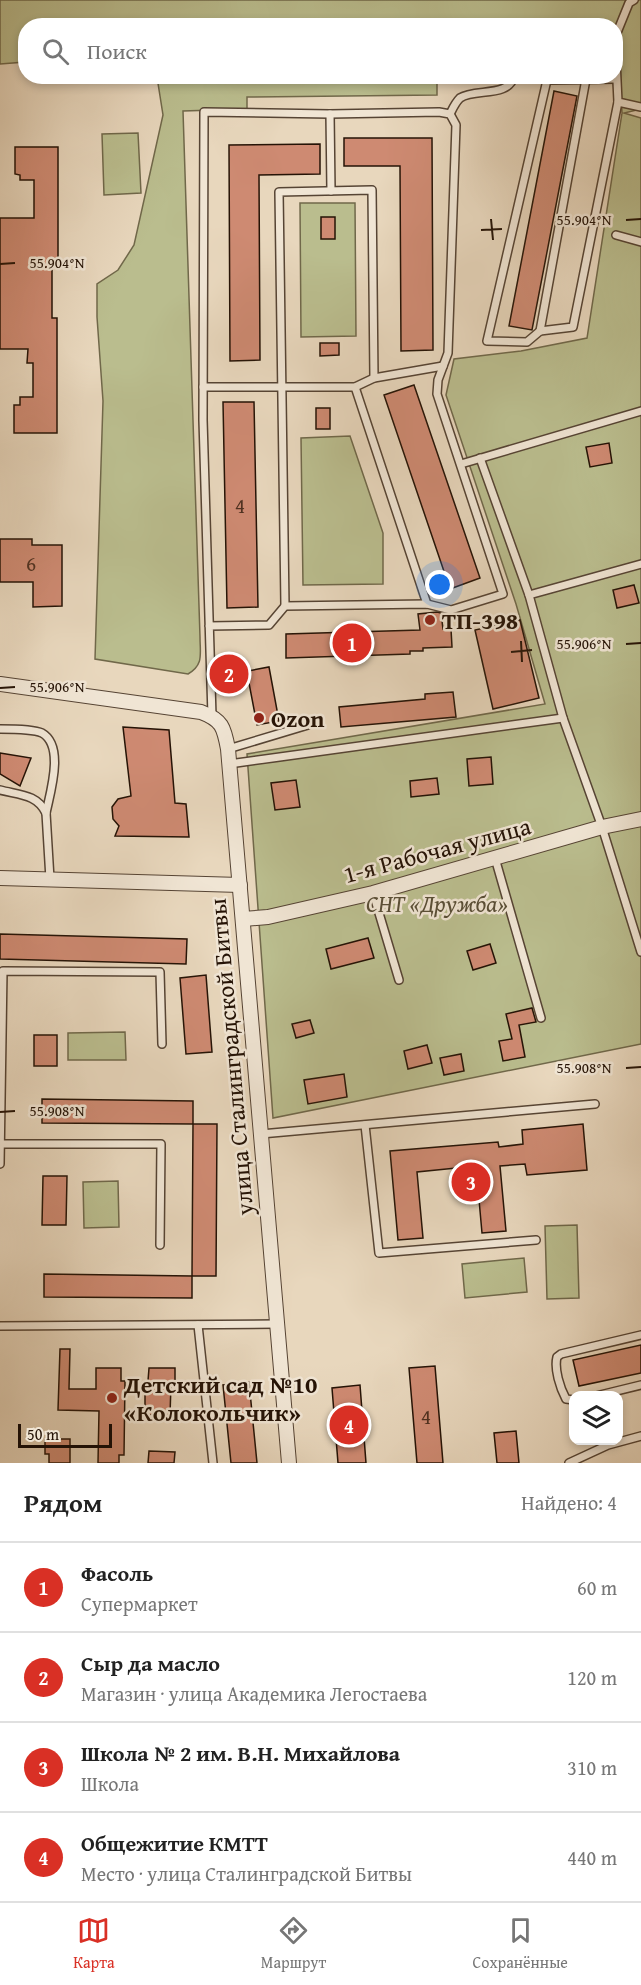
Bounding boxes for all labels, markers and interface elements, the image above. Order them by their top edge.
search box [18,18,623,84]
icon: search [39,35,72,68]
text: Поиск [87,35,147,67]
text: 55.904°N [557,209,612,230]
text: 55.904°N [30,252,85,273]
house number: 4 [235,490,245,521]
house number: 6 [26,548,36,579]
your location [425,570,454,599]
place label: ТП-398 [442,603,518,638]
marker: ТП-398 [423,613,437,627]
pin: 1 [332,620,372,666]
text: 55.906°N [557,633,612,654]
pin: 2 [210,652,248,696]
text: 55.906°N [30,676,85,697]
place label: Ozon [271,701,325,736]
marker: Ozon [252,711,266,725]
street label: 1-я Рабочая улица [339,808,535,892]
park label: СНТ «Дружба» [366,886,508,921]
street label: улица Сталинградской Битвы [200,897,262,1218]
text: 55.908°N [557,1057,612,1078]
text: 55.908°N [30,1100,85,1121]
pin: 3 [452,1160,490,1204]
place label: Детский сад №10 «Колокольчик» [123,1367,317,1430]
marker: Детский сад №10 «Колокольчик» [105,1391,119,1405]
map controls [569,1391,623,1445]
button: layers [569,1391,623,1445]
house number: 4 [421,1401,431,1432]
pin: 4 [330,1402,368,1448]
scale bar [18,1421,112,1448]
text: 50 m [27,1422,59,1446]
text: Рядом [24,1483,102,1522]
text: Найдено: 4 [521,1488,617,1517]
text: Фасоль [81,1557,153,1589]
text: 1 [38,1573,49,1602]
text: 60 m [577,1573,617,1602]
text: Супермаркет [81,1589,198,1618]
text: Сыр да масло [81,1647,220,1679]
text: 2 [38,1663,49,1692]
text: 120 m [567,1663,617,1692]
text: Магазин · улица Академика Легостаева [81,1679,427,1708]
text: Школа № 2 им. В.Н. Михайлова [81,1737,400,1769]
text: 3 [38,1753,49,1782]
text: 310 m [567,1753,617,1782]
text: Школа [81,1769,139,1798]
text: Общежитие КМТТ [81,1827,268,1859]
text: 4 [38,1843,49,1872]
text: 440 m [567,1843,617,1872]
text: Место · улица Сталинградской Битвы [81,1859,412,1888]
tab: Карта [73,1914,115,1974]
tab: Маршрут [261,1914,326,1974]
tab: Сохранённые [473,1914,568,1974]

